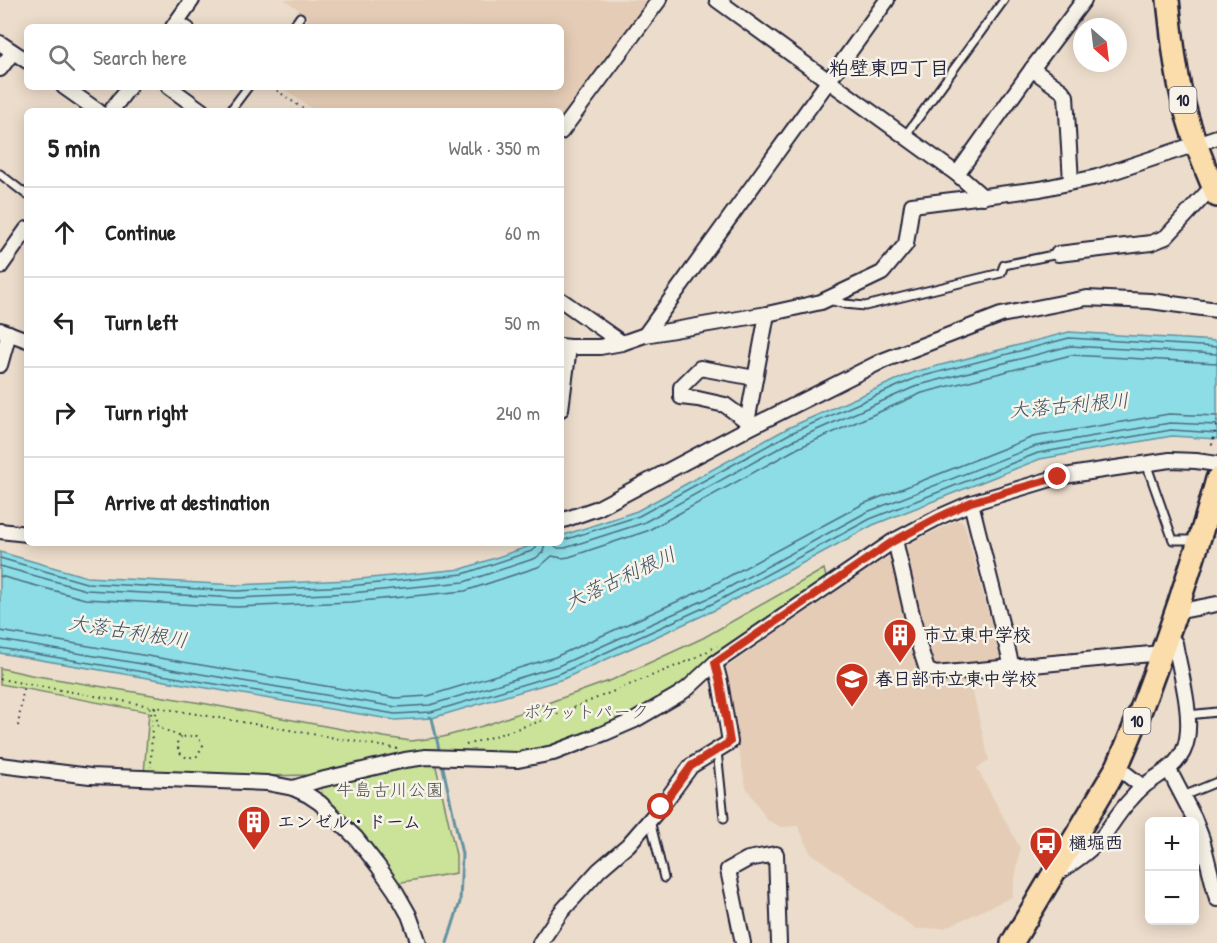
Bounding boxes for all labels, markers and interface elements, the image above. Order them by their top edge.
north arrow [1073,18,1127,72]
search box [24,24,564,90]
icon: search [45,41,78,74]
text: Search here [93,42,187,72]
district label: 粕壁東四丁目 [829,54,949,81]
road number: 10 [1170,87,1196,113]
text: 5 min [48,130,100,165]
text: Walk · 350 m [448,134,540,161]
icon: ahead [48,216,81,249]
text: Continue [105,217,176,247]
text: 60 m [505,219,540,246]
icon: left [48,306,81,339]
text: Turn left [105,307,178,337]
text: 50 m [504,309,540,336]
water label: 大落古利根川 [1008,386,1130,423]
icon: right [48,396,81,429]
text: Turn right [105,397,188,427]
text: 240 m [496,399,540,426]
route end [1044,463,1070,489]
icon: arrive [48,486,81,519]
text: Arrive at destination [105,487,270,517]
water label: 大落古利根川 [560,540,680,615]
water label: 大落古利根川 [67,608,189,653]
building icon: 市立東中学校 [882,617,918,664]
place label: 市立東中学校 [923,622,1031,647]
school or university icon: 春日部市立東中学校 [834,661,870,708]
place label: 春日部市立東中学校 [875,666,1037,691]
park label: ポケットパーク [523,699,649,724]
road number: 10 [1124,708,1150,734]
park label: 牛島古川公園 [336,777,444,802]
route start [647,793,673,819]
building icon: エンゼル・ドーム [236,804,272,851]
place label: エンゼル・ドーム [277,809,421,834]
map controls [1145,817,1199,925]
button: + [1145,817,1199,871]
bus stop icon: 樋堀西 [1028,825,1064,872]
place label: 樋堀西 [1069,830,1123,855]
button: − [1145,871,1199,925]

